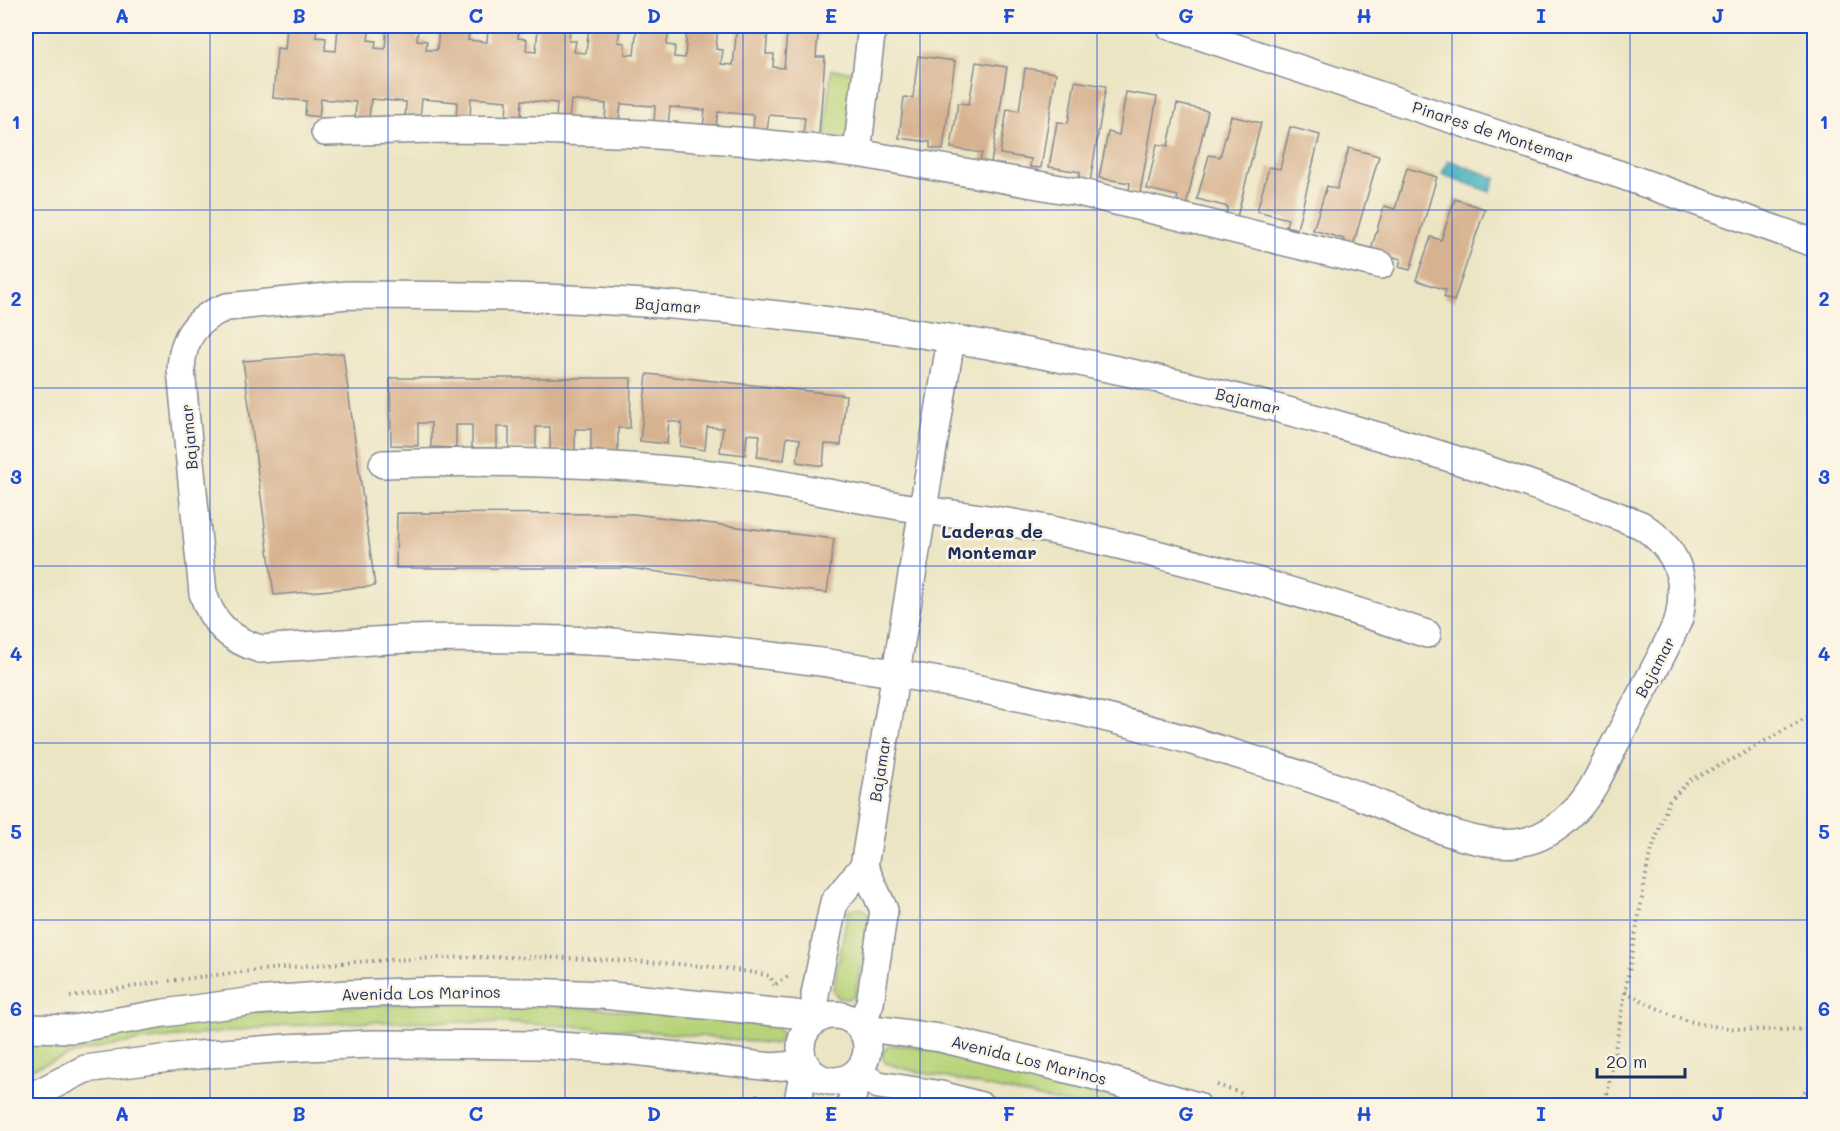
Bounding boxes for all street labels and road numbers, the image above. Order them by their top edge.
street label: Pinares de Montemar [1410,96,1576,168]
street label: Bajamar [634,292,702,317]
street label: Bajamar [1214,382,1283,419]
street label: Bajamar [175,403,202,471]
street label: Bajamar [1630,633,1679,701]
street label: Bajamar [864,735,895,803]
street label: Avenida Los Marinos [341,981,501,1004]
street label: Avenida Los Marinos [949,1030,1109,1089]

